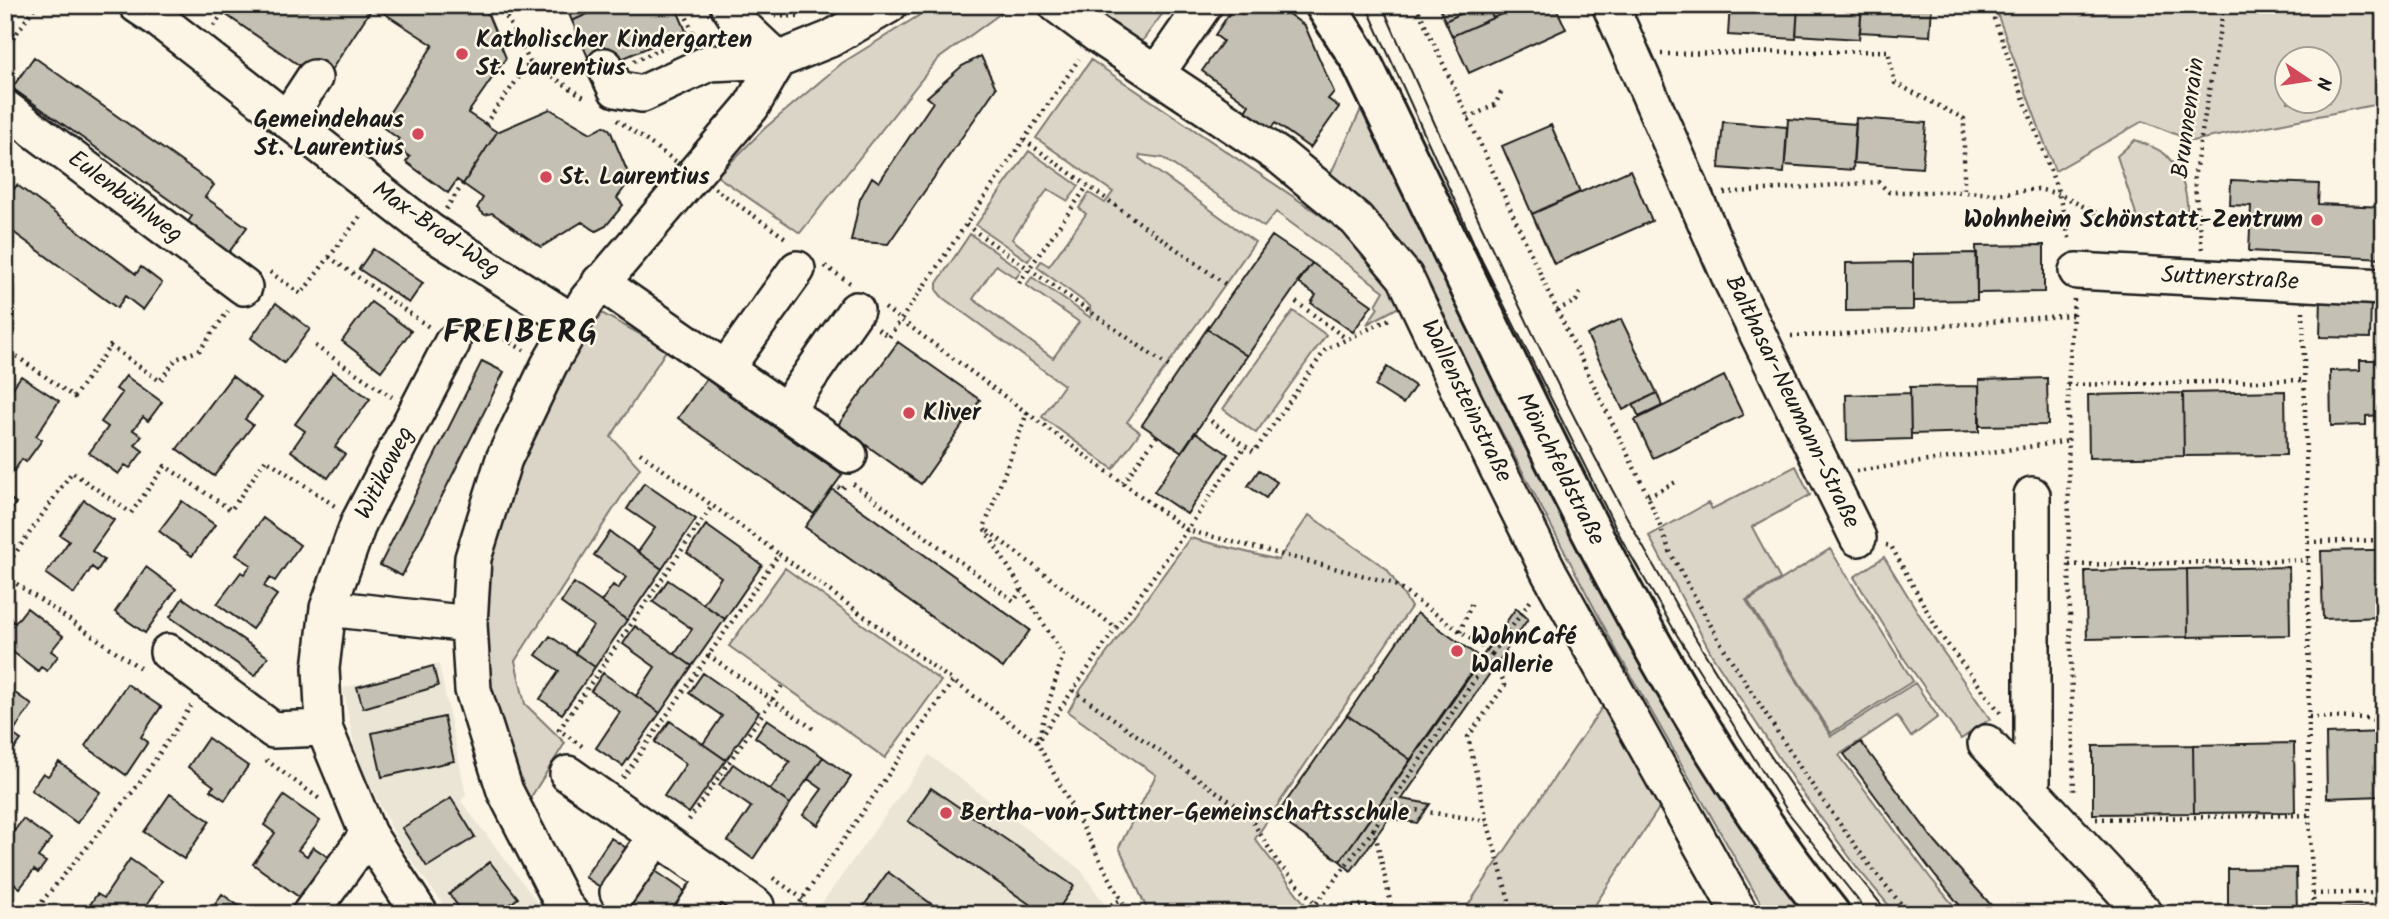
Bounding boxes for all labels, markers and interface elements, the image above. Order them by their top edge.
place label: Katholischer Kindergarten St. Laurentius [476,21,752,88]
marker: Katholischer Kindergarten St. Laurentius [454,46,470,62]
north arrow [2274,46,2344,116]
street label: Brunnenrain [2161,55,2217,181]
text: N [2307,74,2339,93]
place label: Gemeindehaus St. Laurentius [254,101,404,168]
marker: Gemeindehaus St. Laurentius [410,126,426,142]
street label: Eulenbühlweg [59,140,191,254]
place label: St. Laurentius [560,158,710,197]
marker: St. Laurentius [538,169,554,185]
street label: Max-Brod-Weg [364,171,508,289]
place label: Wohnheim Schönstatt-Zentrum [1963,201,2303,240]
marker: Wohnheim Schönstatt-Zentrum [2309,212,2325,228]
street label: Suttnerstraße [2160,256,2300,302]
street label: Balthasar-Neumann-Straße [1714,269,1871,536]
district label: FREIBERG [443,308,599,359]
street label: Wallensteinstraße [1410,313,1523,490]
street label: Mönchfeldstraße [1505,386,1615,553]
place label: Kliver [923,394,982,433]
marker: Kliver [901,405,917,421]
street label: Witikoweg [345,420,425,526]
place label: WohnCafé Wallerie [1471,618,1577,685]
marker: WohnCafé Wallerie [1449,643,1465,659]
place label: Bertha-von-Suttner-Gemeinschaftsschule [960,794,1409,833]
marker: Bertha-von-Suttner-Gemeinschaftsschule [938,805,954,821]

